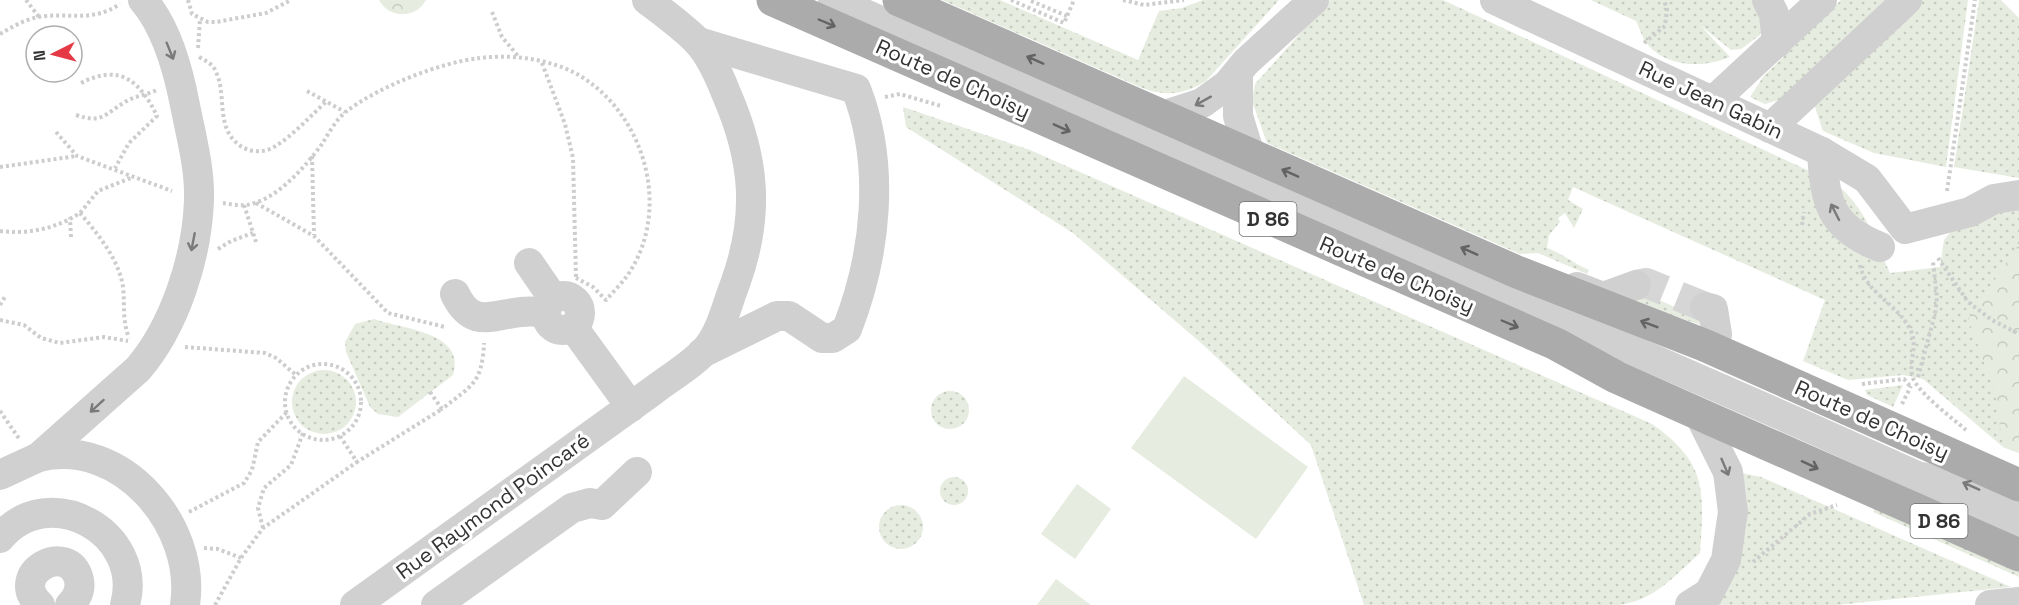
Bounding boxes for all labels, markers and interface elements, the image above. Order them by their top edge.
one-way arrow [817,18,835,29]
north arrow [24,24,84,84]
street label: Route de Choisy [872,32,1034,125]
one-way arrow [165,41,176,60]
text: N [29,49,51,62]
one-way arrow [1026,54,1045,65]
street label: Rue Jean Gabin [1635,54,1788,145]
one-way arrow [1195,95,1212,107]
one-way arrow [1053,123,1071,134]
one-way arrow [1281,166,1299,177]
road number: D 86 [1240,202,1296,236]
one-way arrow [1829,204,1840,222]
street label: Route de Choisy [1316,230,1479,319]
one-way arrow [187,232,198,252]
one-way arrow [1460,245,1478,256]
one-way arrow [1641,318,1659,329]
one-way arrow [1501,319,1519,330]
street label: Route de Choisy [1791,373,1953,466]
one-way arrow [89,399,104,413]
street label: Rue Raymond Poincaré [391,426,595,585]
one-way arrow [1720,457,1731,475]
one-way arrow [1801,459,1819,471]
one-way arrow [1962,480,1980,491]
road number: D 86 [1910,504,1968,538]

